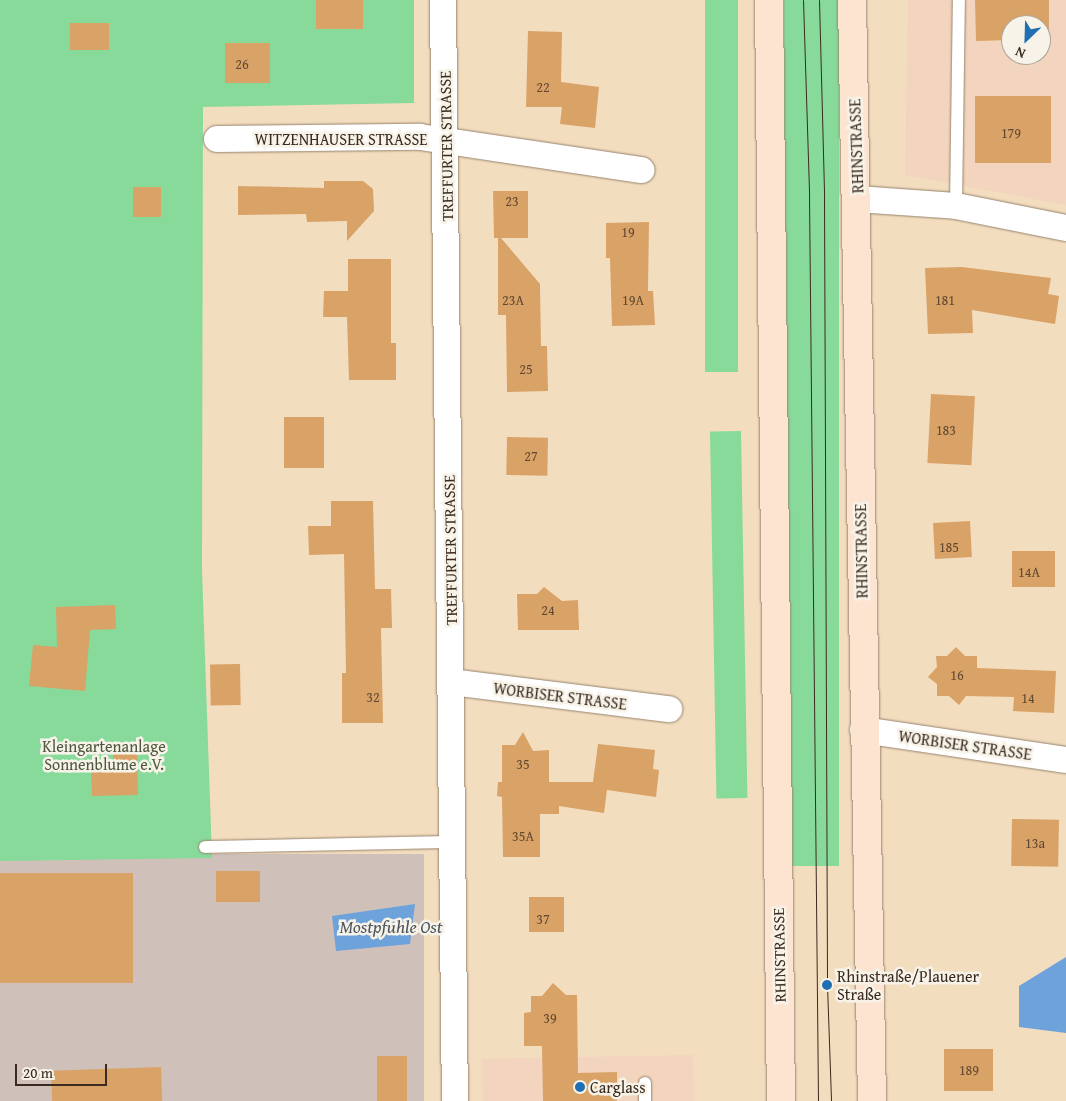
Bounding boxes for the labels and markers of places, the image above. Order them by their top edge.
place label: Rhinstraße/Plauener Straße [837,966,979,1004]
marker: Rhinstraße/Plauener Straße [821,979,833,991]
place label: Carglass [590,1077,646,1097]
marker: Carglass [574,1081,586,1093]

